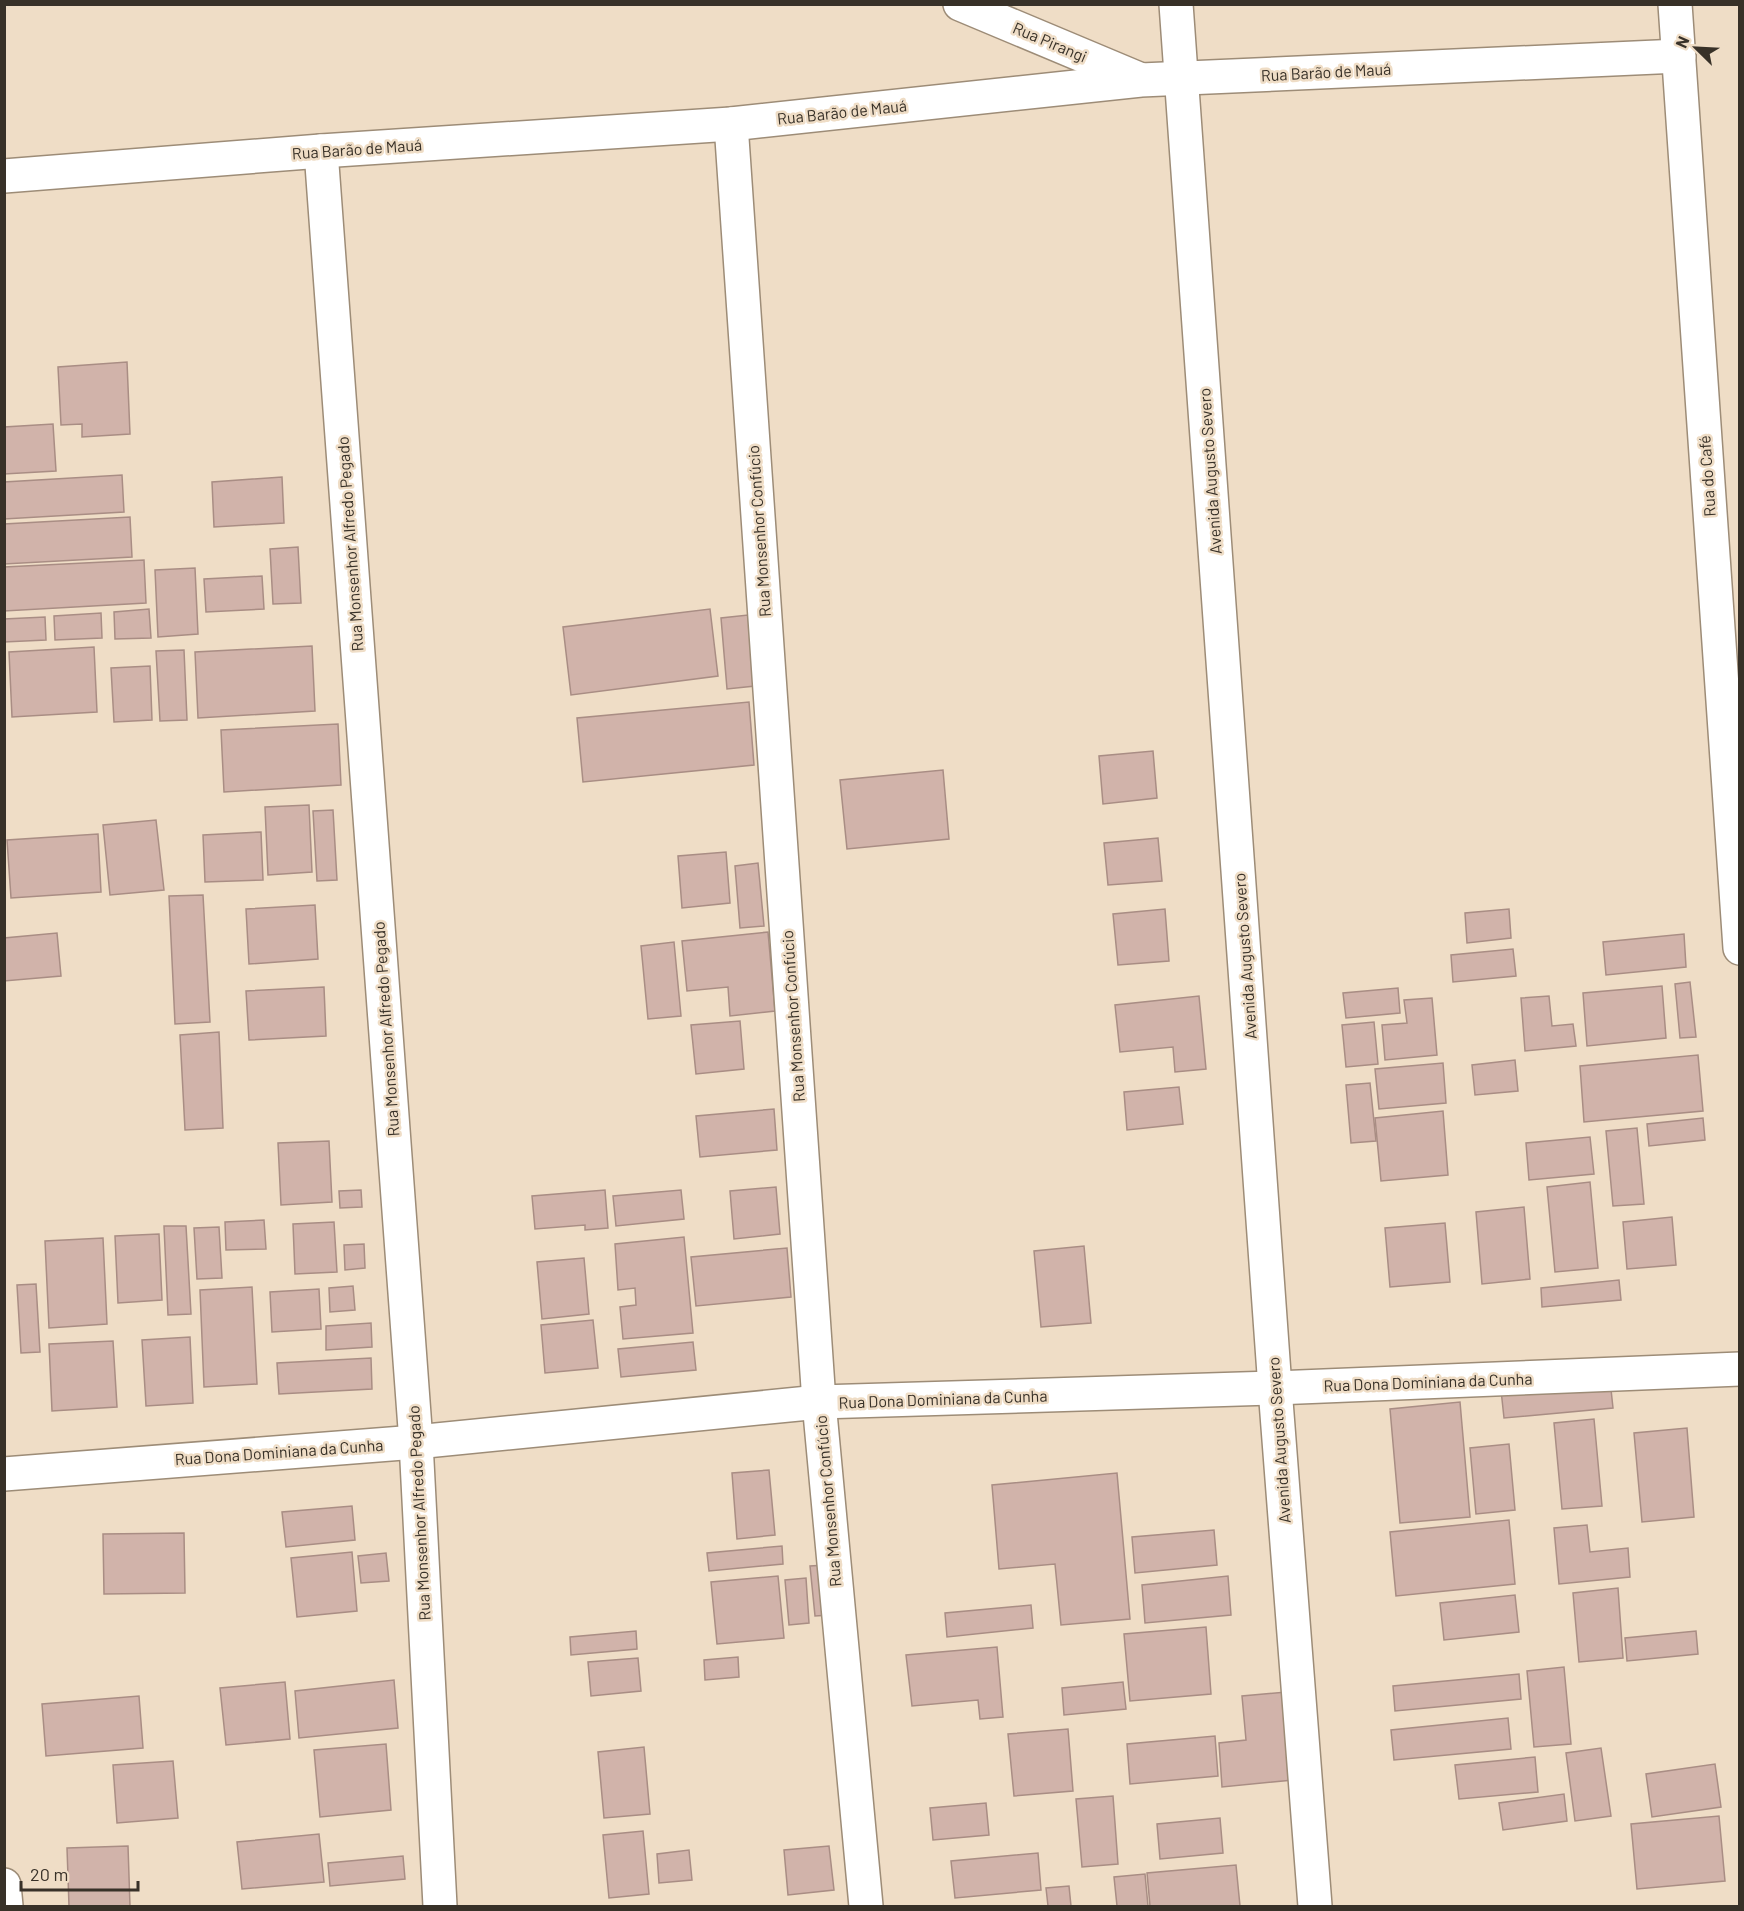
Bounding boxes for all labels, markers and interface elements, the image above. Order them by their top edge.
street label: Rua Pirangi [1010,17,1090,66]
north arrow [1666,18,1726,78]
text: N [1671,33,1693,50]
street label: Rua Barão de Mauá [1260,59,1392,84]
street label: Rua Barão de Mauá [776,95,908,128]
street label: Rua Barão de Mauá [291,134,423,163]
street label: Avenida Augusto Severo [1194,387,1225,555]
street label: Rua do Café [1694,435,1719,517]
street label: Rua Monsenhor Alfredo Pegado [333,436,366,652]
street label: Rua Monsenhor Confúcio [743,445,774,618]
street label: Avenida Augusto Severo [1229,872,1260,1040]
street label: Rua Monsenhor Alfredo Pegado [369,921,402,1137]
street label: Rua Monsenhor Confúcio [777,930,808,1103]
street label: Avenida Augusto Severo [1263,1356,1294,1524]
street label: Rua Dona Dominiana da Cunha [1323,1368,1533,1395]
street label: Rua Dona Dominiana da Cunha [838,1385,1048,1412]
street label: Rua Monsenhor Alfredo Pegado [403,1405,434,1621]
street label: Rua Monsenhor Confúcio [811,1414,844,1588]
street label: Rua Dona Dominiana da Cunha [174,1435,384,1468]
scale bar [21,1854,138,1892]
text: 20 m [30,1863,68,1885]

